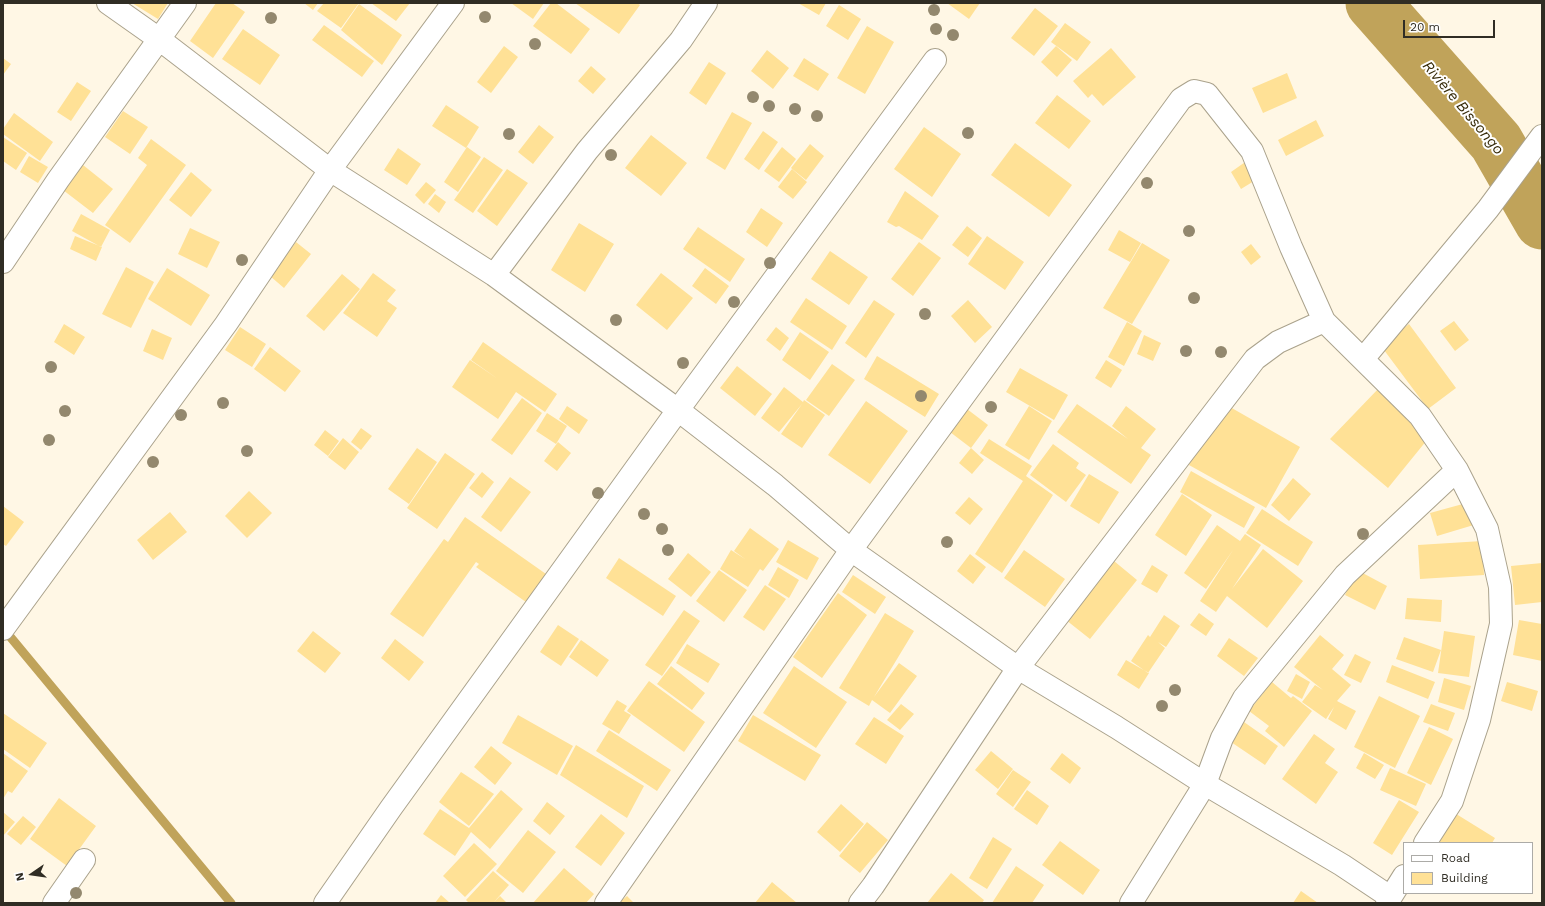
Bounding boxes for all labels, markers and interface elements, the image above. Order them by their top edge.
scale bar [1405,12,1497,38]
text: 20 m [1410,20,1440,34]
water label: Rivière Bissongo [1418,57,1508,159]
legend [1403,842,1533,894]
text: Road [1441,851,1470,865]
north arrow [12,854,52,894]
text: N [13,871,27,882]
text: Building [1441,871,1488,885]

